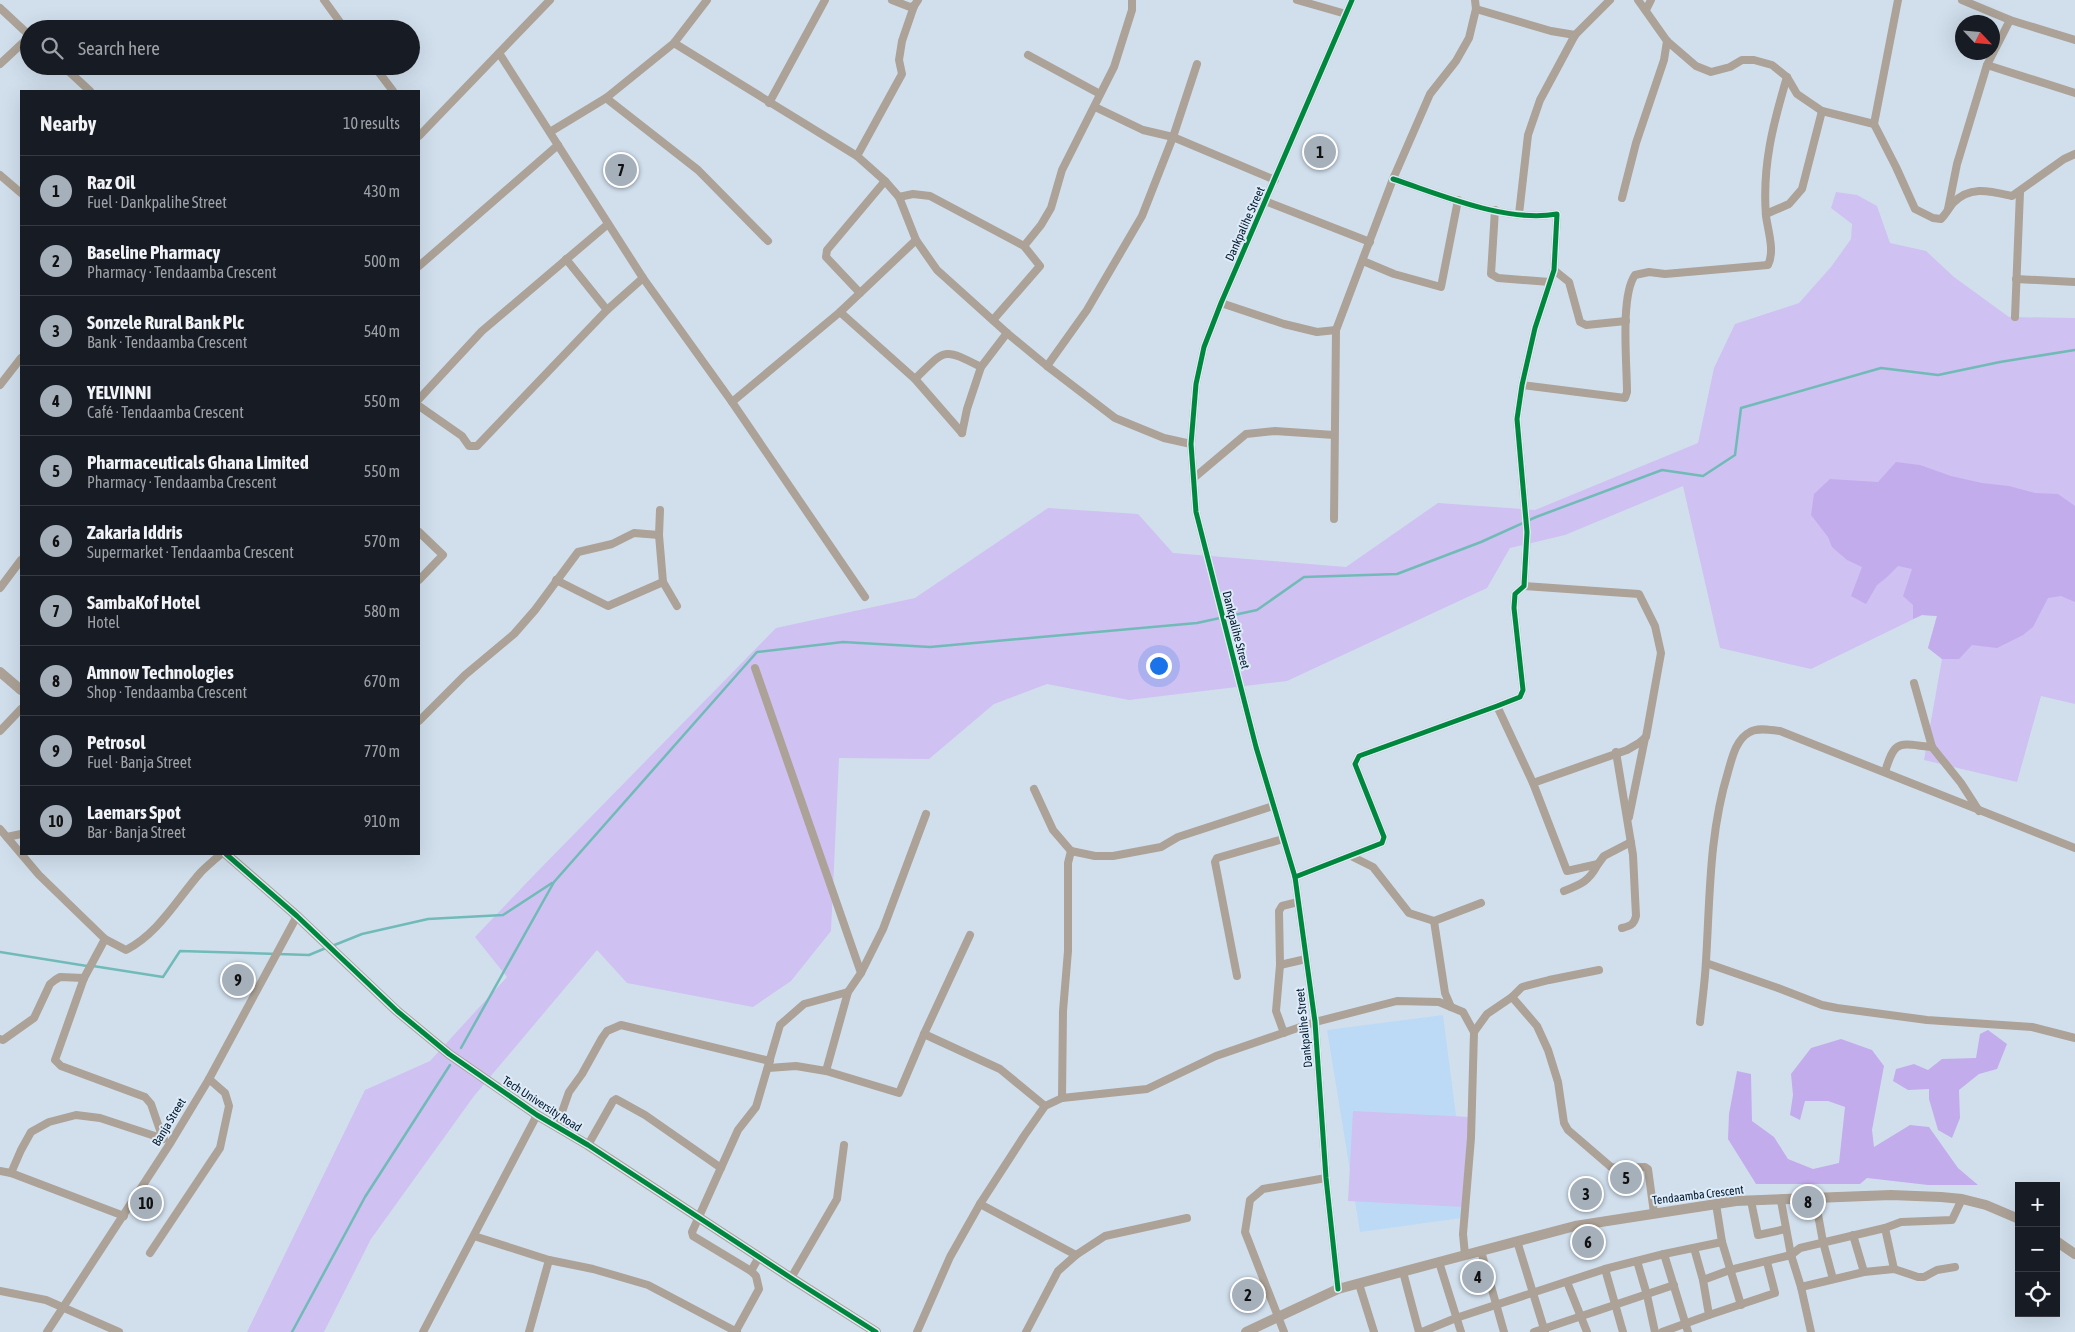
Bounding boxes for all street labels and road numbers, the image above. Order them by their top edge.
street label: Dankpalihe Street [1222,184,1268,263]
street label: Dankpalihe Street [1220,590,1253,671]
street label: Dankpalihe Street [1293,987,1315,1068]
street label: Tech University Road [500,1073,584,1135]
street label: Banja Street [149,1095,189,1148]
street label: Tendaamba Crescent [1651,1182,1745,1208]

